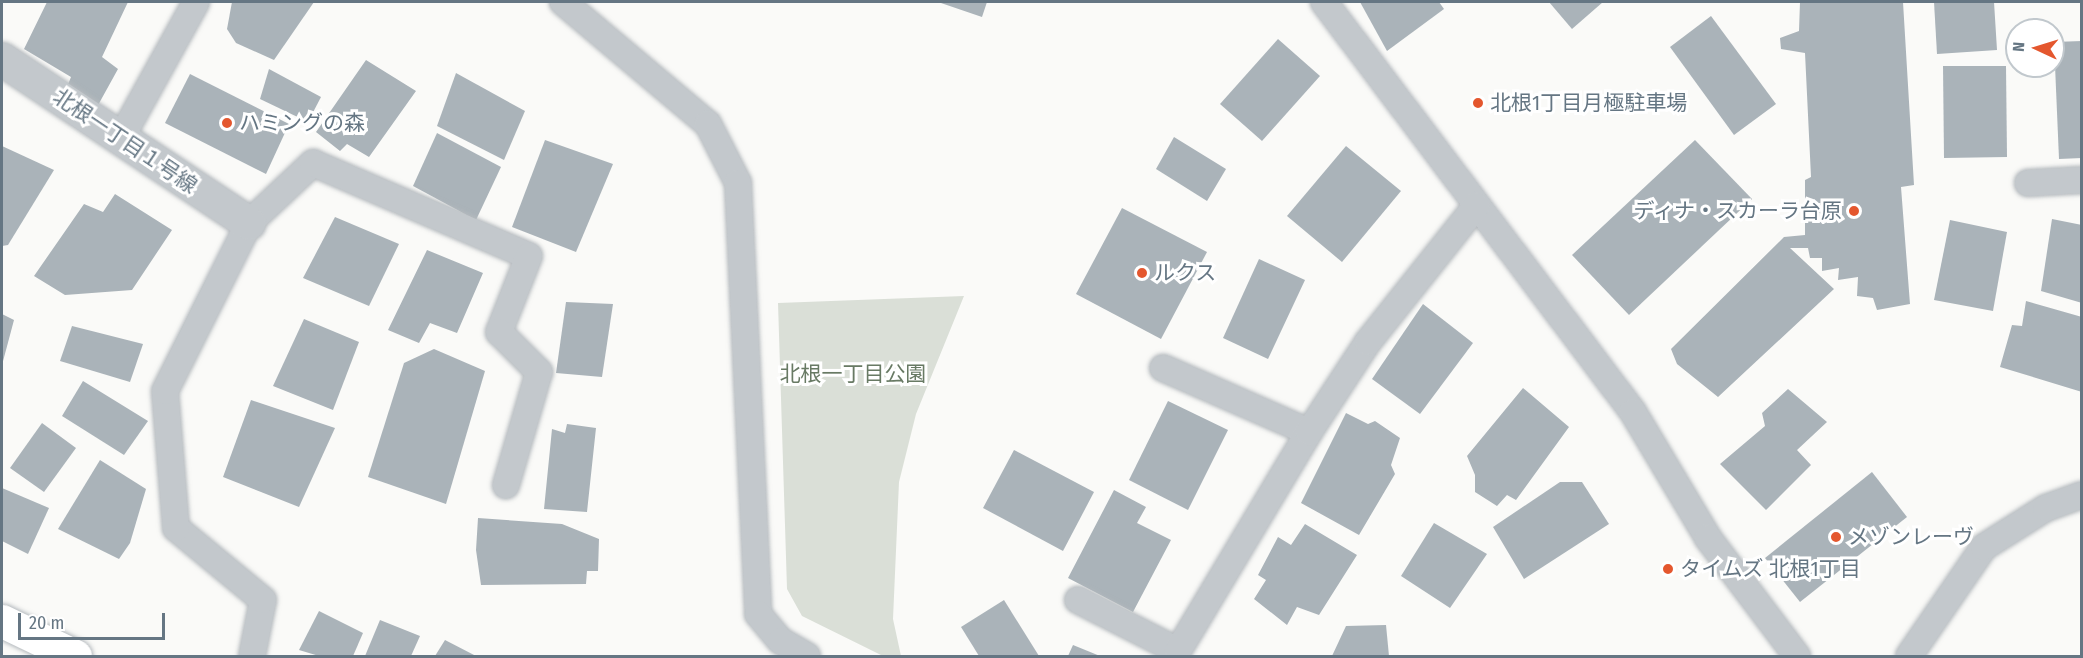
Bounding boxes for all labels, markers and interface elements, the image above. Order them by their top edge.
north arrow [2005,18,2065,78]
text: N [2009,41,2028,52]
street label: 北根一丁目１号線 [48,84,202,198]
place label: 北根1丁目月極駐車場 [1490,90,1687,116]
marker: 北根1丁目月極駐車場 [1471,96,1485,110]
place label: ハミングの森 [239,110,365,136]
marker: ハミングの森 [220,116,234,130]
place label: ディナ・スカーラ台原 [1632,198,1842,224]
marker: ディナ・スカーラ台原 [1847,204,1861,218]
place label: ルクス [1154,260,1217,286]
marker: ルクス [1135,266,1149,280]
park label: 北根一丁目公園 [780,361,926,387]
place label: メゾンレーヴ [1848,524,1974,550]
marker: メゾンレーヴ [1829,530,1843,544]
place label: タイムズ 北根1丁目 [1680,556,1861,582]
marker: タイムズ 北根1丁目 [1661,562,1675,576]
scale bar [21,601,168,639]
text: 20 m [29,612,64,634]

